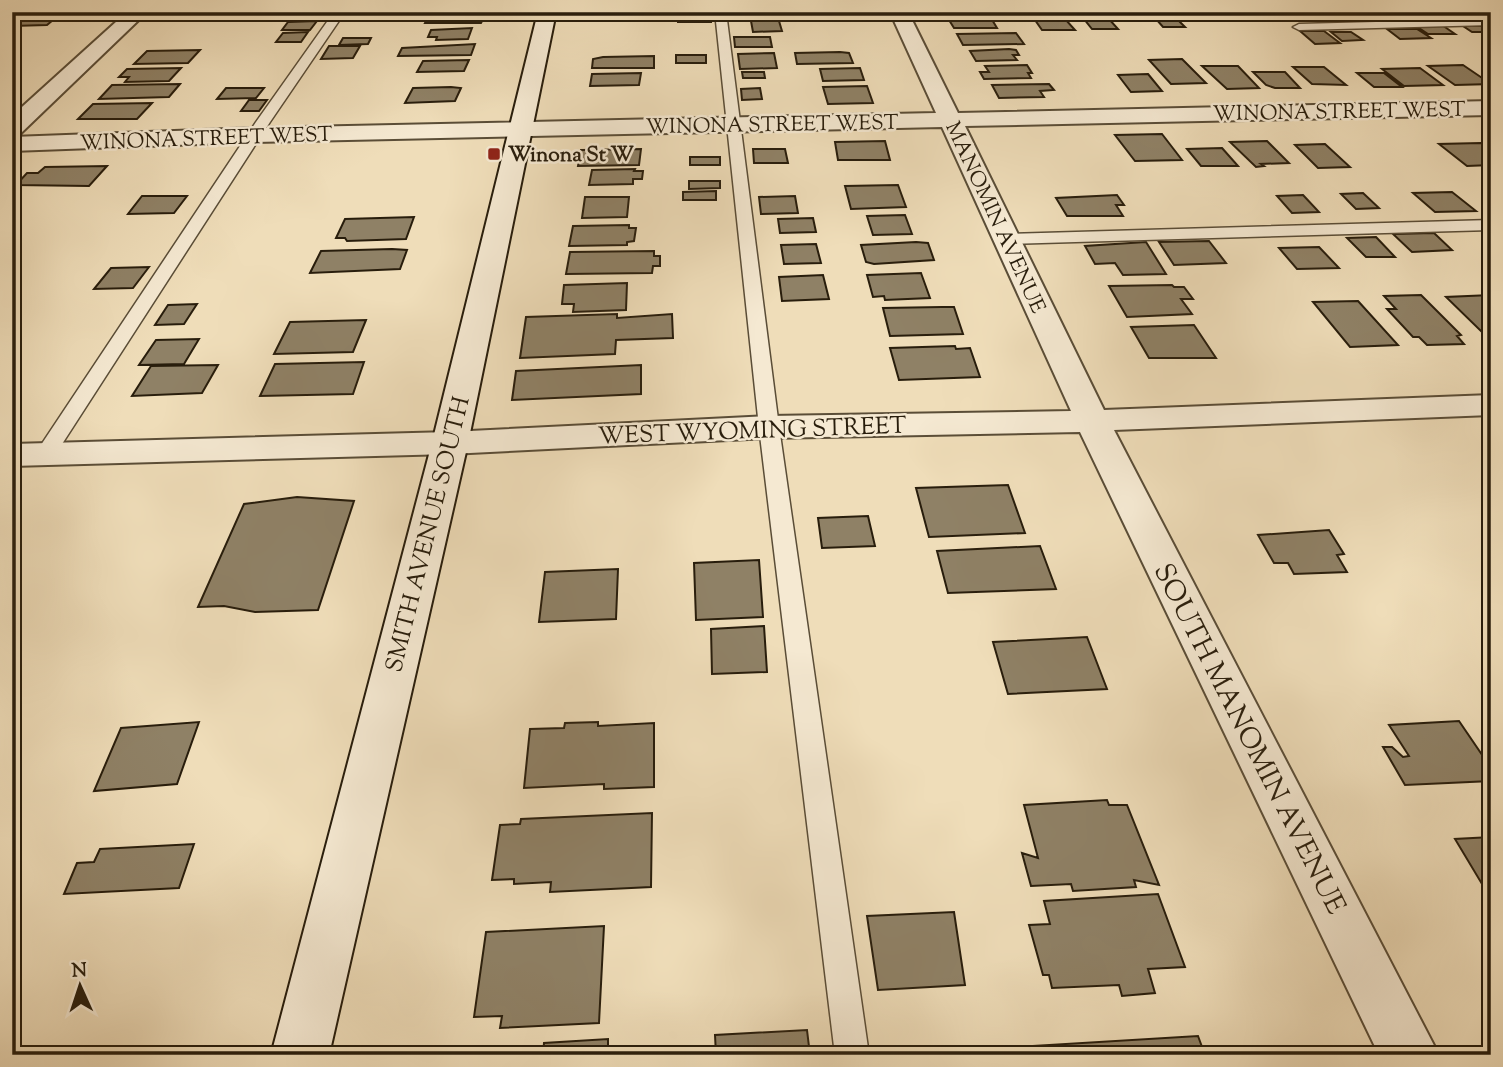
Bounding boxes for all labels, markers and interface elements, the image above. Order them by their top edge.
street label: WINONA STREET WEST [1212,96,1466,130]
street label: WINONA STREET WEST [645,109,899,143]
street label: MANOMIN AVENUE [937,117,1052,319]
street label: WINONA STREET WEST [79,121,333,159]
place label: Winona St W [508,141,634,171]
marker: Winona St W [486,146,502,162]
street label: SMITH AVENUE SOUTH [378,393,480,676]
street label: WEST WYOMING STREET [597,410,907,454]
street label: SOUTH MANOMIN AVENUE [1142,557,1355,922]
north arrow [46,951,116,1021]
text: N [71,958,88,985]

